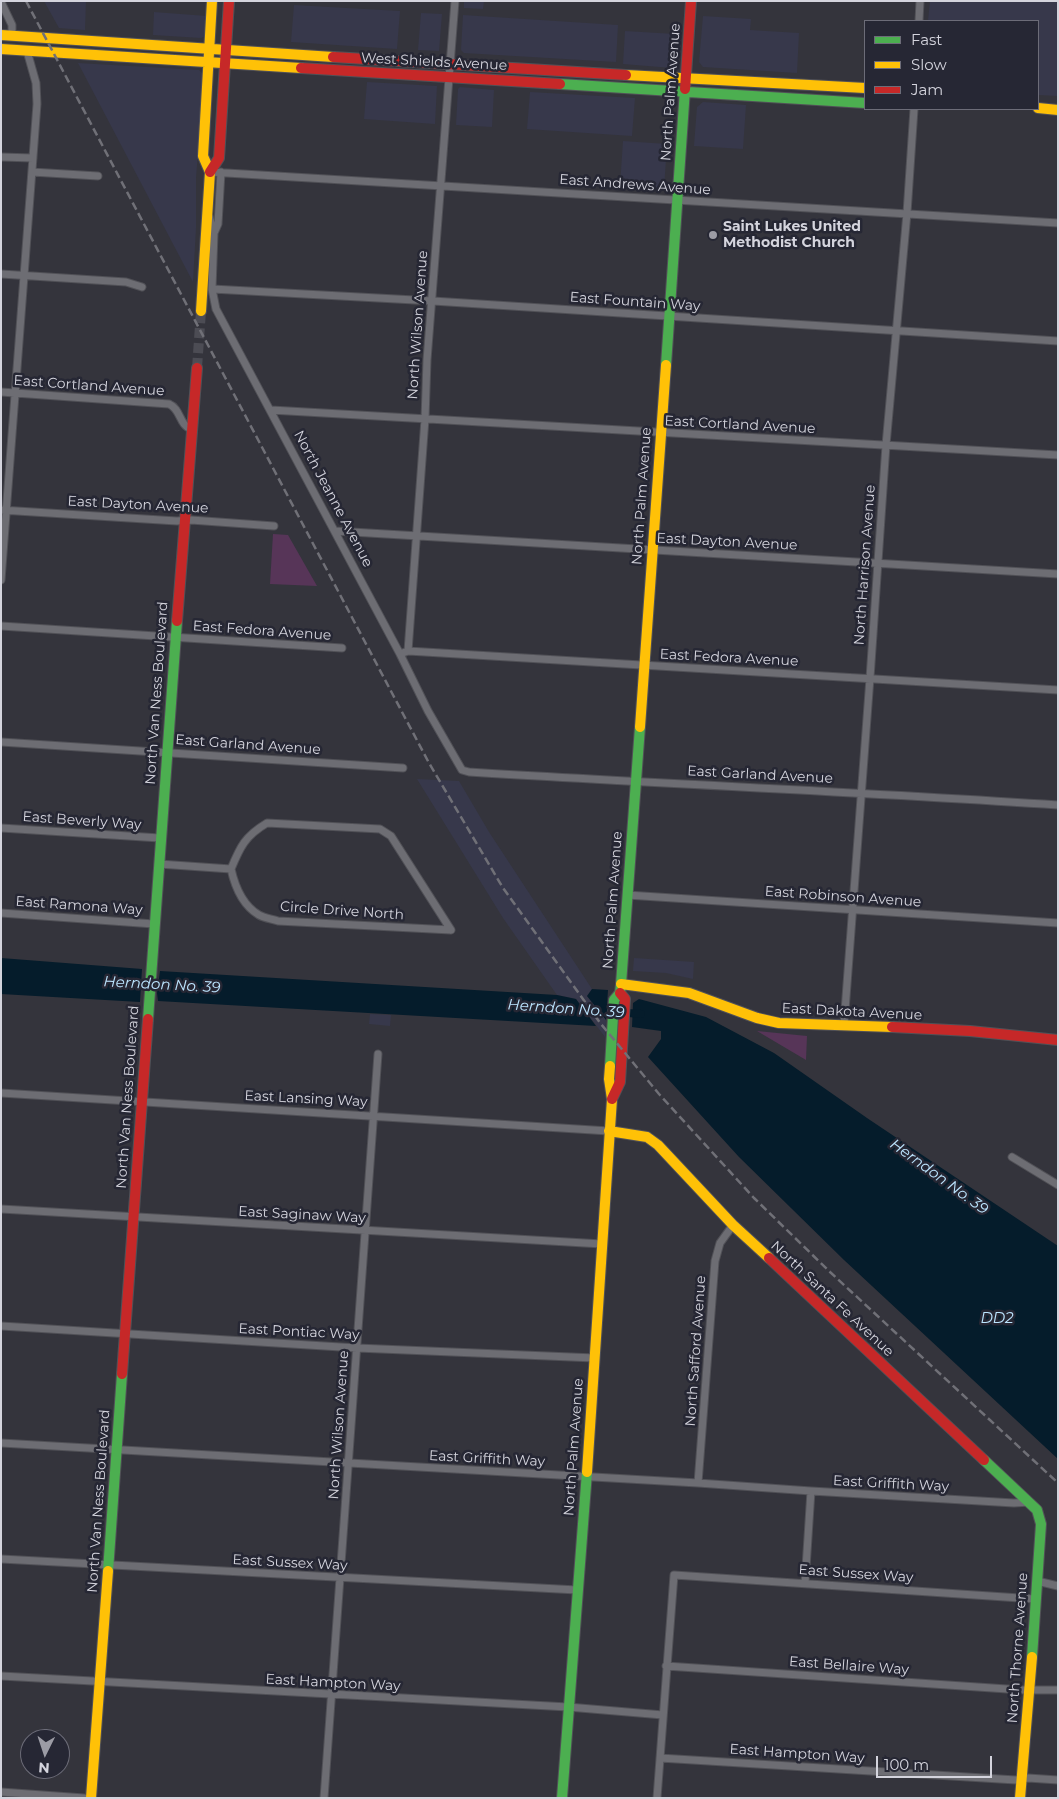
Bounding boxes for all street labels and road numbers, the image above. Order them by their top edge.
street label: North Palm Avenue [658,23,684,161]
street label: West Shields Avenue [361,50,507,74]
street label: East Andrews Avenue [559,171,711,199]
street label: North Wilson Avenue [404,250,432,400]
street label: East Fountain Way [569,289,701,315]
street label: East Cortland Avenue [13,372,165,400]
street label: East Cortland Avenue [664,413,816,437]
street label: North Palm Avenue [629,427,655,565]
street label: North Jeanne Avenue [290,428,376,570]
street label: North Harrison Avenue [851,484,879,646]
street label: East Dayton Avenue [67,493,209,517]
street label: East Dayton Avenue [656,530,798,554]
street label: North Van Ness Boulevard [142,601,172,785]
street label: East Fedora Avenue [192,618,332,644]
street label: East Fedora Avenue [659,646,799,670]
street label: East Garland Avenue [175,732,321,758]
street label: East Garland Avenue [687,763,833,787]
street label: East Beverly Way [22,808,142,834]
street label: North Palm Avenue [600,831,626,969]
street label: East Robinson Avenue [764,883,922,911]
street label: East Ramona Way [15,893,143,919]
street label: Circle Drive North [279,898,405,924]
street label: East Dakota Avenue [781,1000,923,1024]
street label: North Van Ness Boulevard [113,1005,143,1189]
street label: East Lansing Way [244,1087,368,1111]
street label: East Saginaw Way [238,1203,366,1227]
street label: North Santa Fe Avenue [767,1238,897,1360]
street label: North Safford Avenue [682,1275,710,1427]
street label: East Pontiac Way [238,1320,360,1344]
street label: North Wilson Avenue [325,1350,353,1500]
street label: North Palm Avenue [561,1378,587,1516]
street label: North Van Ness Boulevard [84,1409,114,1593]
street label: East Griffith Way [429,1448,545,1470]
street label: East Griffith Way [833,1473,949,1495]
street label: East Sussex Way [232,1552,348,1574]
street label: East Sussex Way [798,1562,914,1586]
street label: North Thorne Avenue [1004,1572,1032,1724]
street label: East Bellaire Way [788,1653,910,1679]
street label: East Hampton Way [265,1671,401,1695]
street label: East Hampton Way [729,1741,865,1767]

